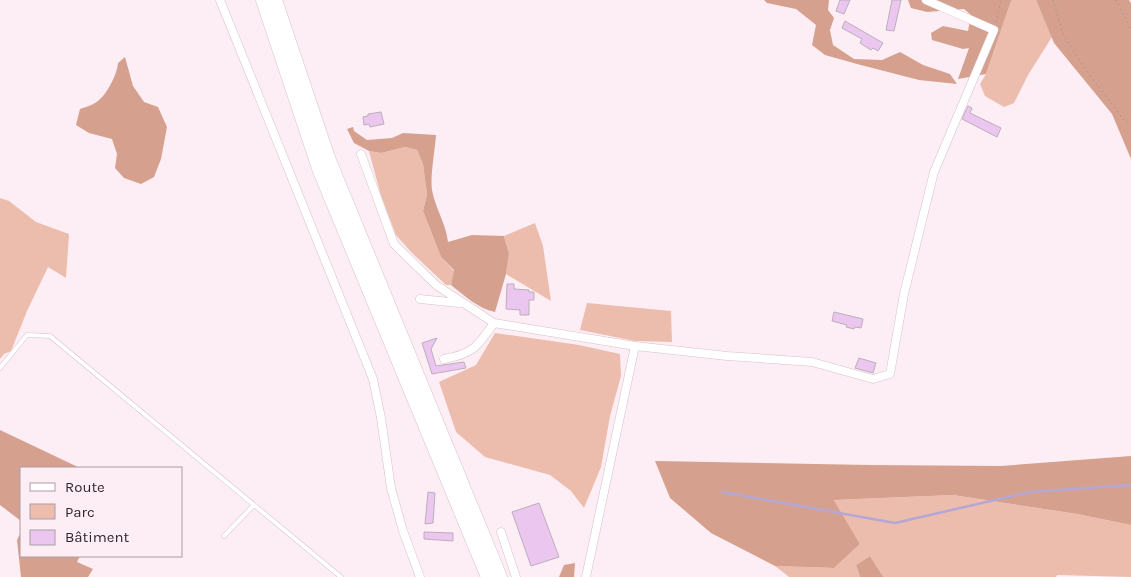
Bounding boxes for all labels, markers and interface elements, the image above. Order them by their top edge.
legend [20,467,182,557]
text: Route [65,478,105,496]
text: Parc [65,503,95,521]
text: Bâtiment [65,528,129,546]

